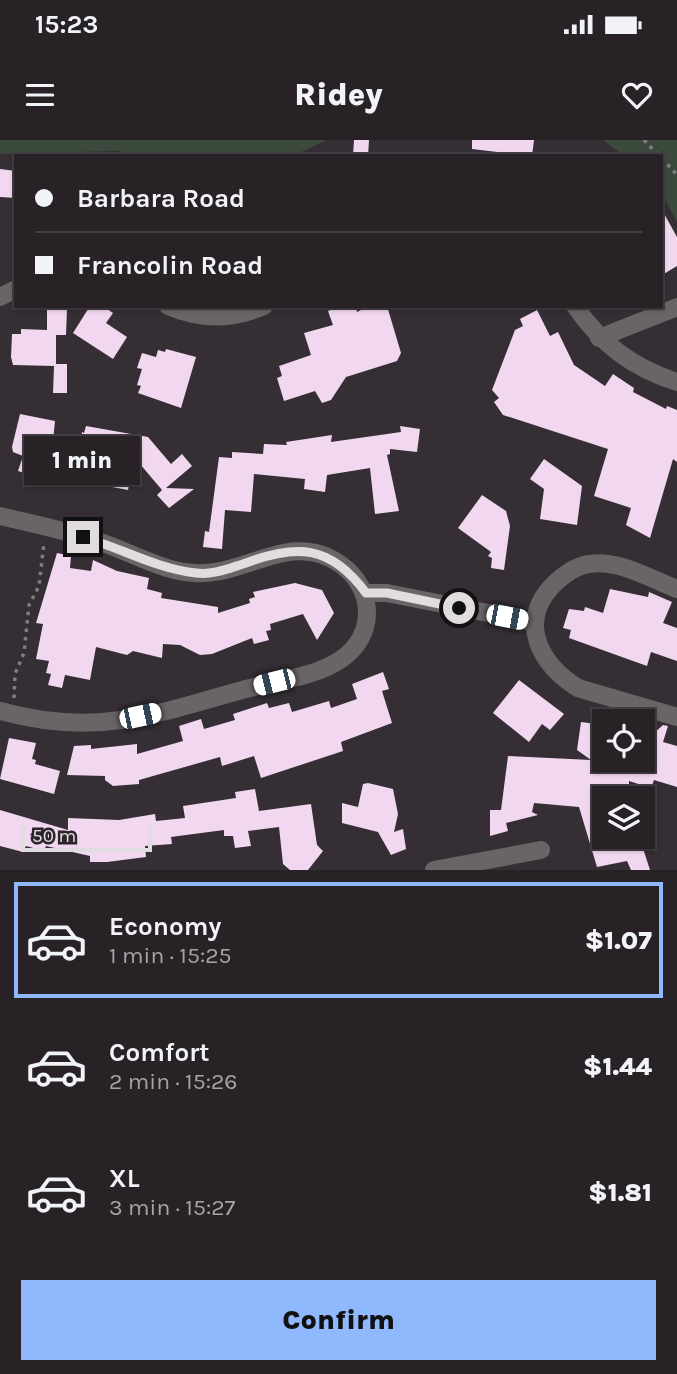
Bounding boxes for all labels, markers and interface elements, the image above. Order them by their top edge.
text: 15:23 [35,9,98,40]
icon: menu [21,76,59,114]
text: Ridey [294,76,383,113]
icon: heart [618,76,656,114]
text: Barbara Road [77,183,245,214]
text: Francolin Road [77,250,263,281]
callout: 1 min [25,436,141,484]
text: 1 min [52,447,112,474]
route end [67,521,99,553]
route start [443,592,475,624]
car [485,603,530,631]
car [252,667,297,697]
car [118,701,163,731]
map controls [592,709,655,849]
button: locate [592,709,655,772]
button: layers [592,786,655,849]
scale bar [21,821,152,853]
text: 50 m [32,825,76,847]
icon: car [25,909,88,972]
text: Economy [109,911,221,942]
text: $1.07 [585,925,652,956]
text: 1 min · 15:25 [109,942,232,969]
icon: car [25,1035,88,1098]
text: Comfort [109,1037,210,1068]
text: $1.44 [583,1051,652,1082]
text: 2 min · 15:26 [109,1068,237,1095]
icon: car [25,1161,88,1224]
text: XL [109,1163,140,1194]
text: $1.81 [588,1177,652,1208]
text: 3 min · 15:27 [109,1194,235,1221]
button: Confirm [21,1280,656,1360]

